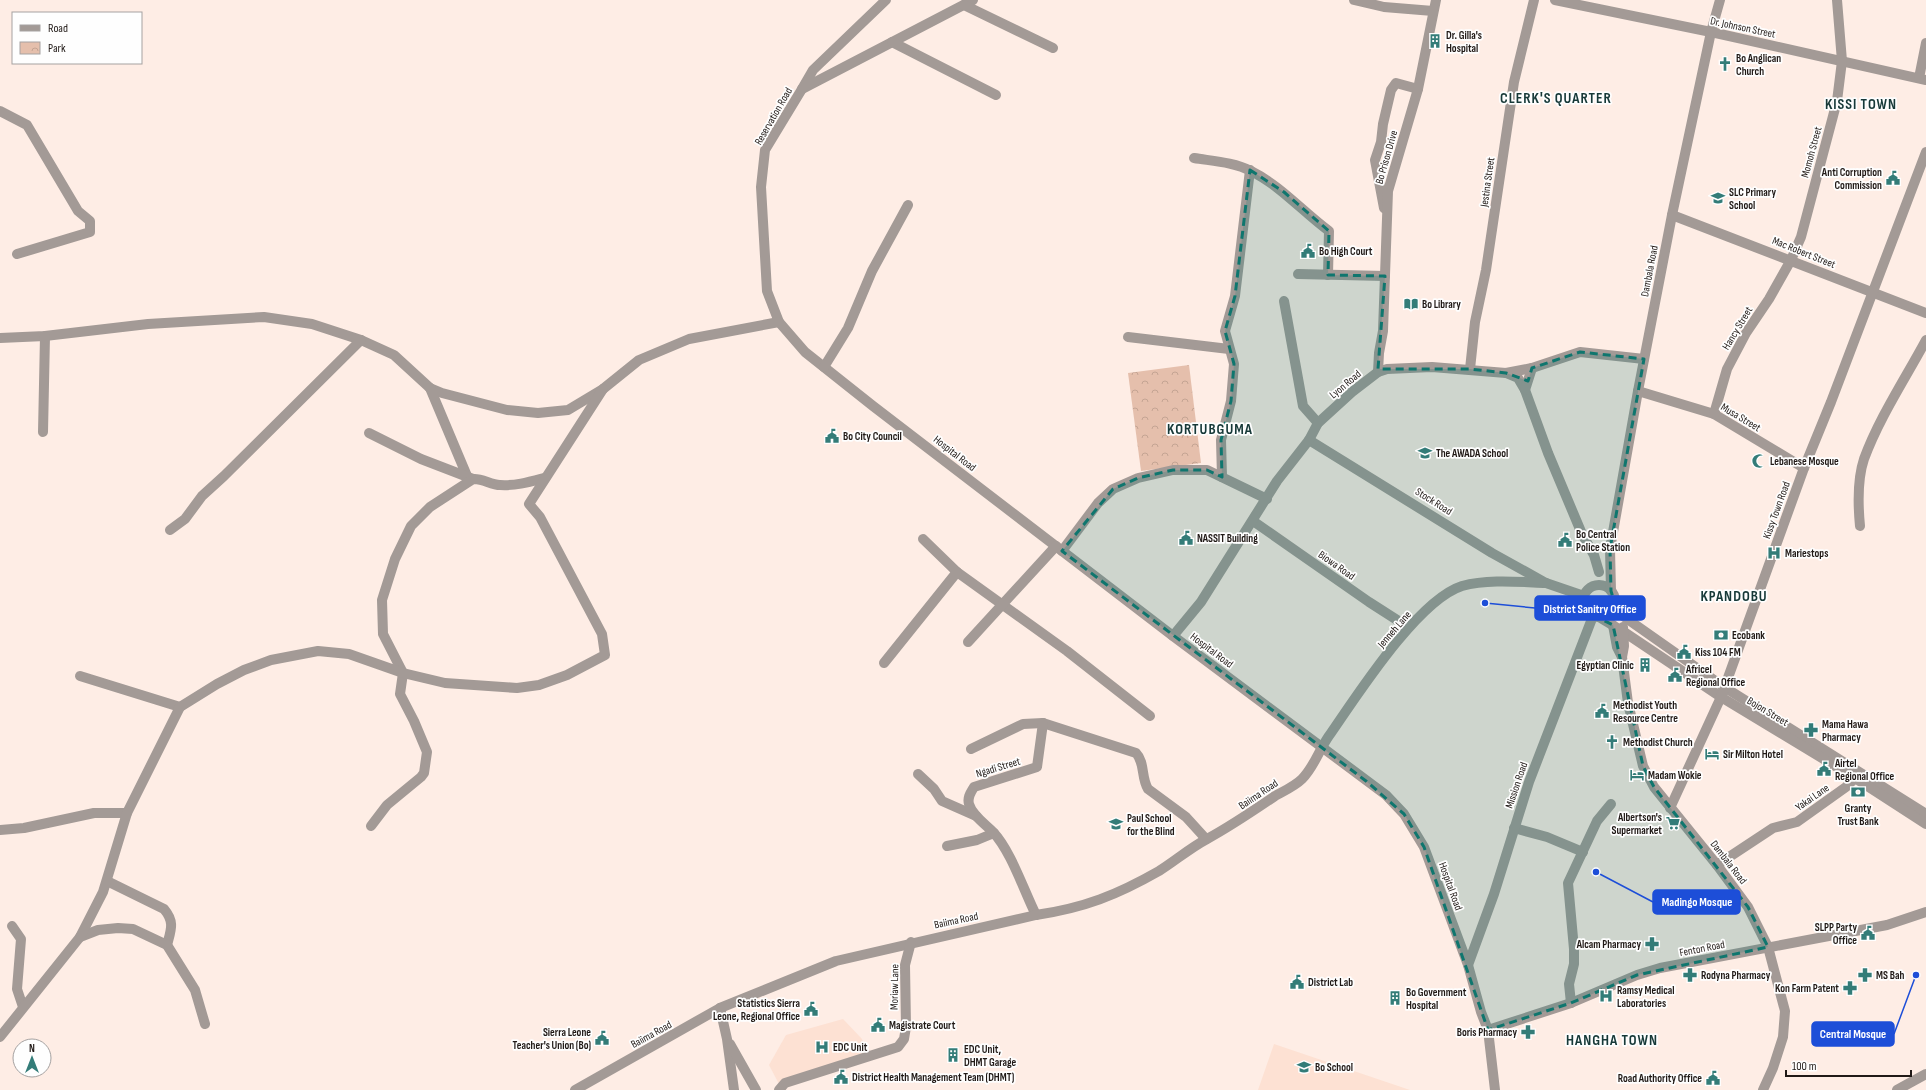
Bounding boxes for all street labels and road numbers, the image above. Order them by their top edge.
street label: Dr. Johnson Street [1709,14,1777,41]
street label: Reservation Road [752,85,795,147]
street label: Momoh Street [1798,125,1825,179]
street label: Bo Prison Drive [1373,129,1400,185]
street label: Jestina Street [1477,156,1497,209]
street label: Mac Robert Street [1770,234,1838,271]
street label: Dambala Road [1638,244,1661,298]
street label: Hancy Street [1719,304,1756,352]
street label: Lyon Road [1327,367,1364,401]
street label: Musa Street [1718,400,1764,435]
street label: Hospital Road [931,433,979,474]
street label: Kissy Town Road [1760,479,1793,541]
street label: Stock Road [1413,485,1455,518]
street label: Biowa Road [1316,548,1358,583]
street label: Jenneh Lane [1374,608,1414,651]
street label: Hospital Road [1188,630,1236,671]
street label: Bojon Street [1745,694,1791,729]
street label: Ngadi Street [974,754,1023,780]
street label: Mission Road [1503,760,1531,810]
street label: Baiima Road [1236,776,1281,812]
street label: Yakai Lane [1793,781,1832,814]
street label: Dambala Road [1708,838,1750,887]
street label: Hospital Road [1436,860,1465,912]
street label: Baiima Road [933,909,980,931]
street label: Fenton Road [1678,938,1726,959]
street label: Moriaw Lane [888,964,901,1010]
street label: Baiima Road [629,1018,674,1051]

